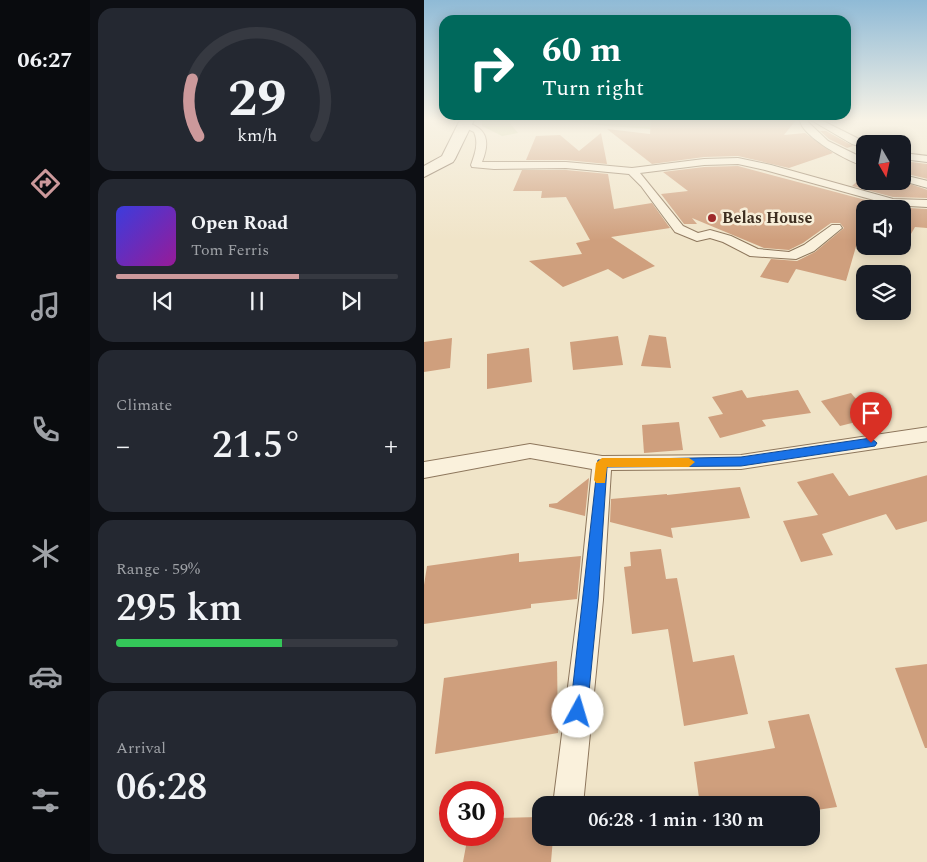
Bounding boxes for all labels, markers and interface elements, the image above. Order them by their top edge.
text: 60 m [542,24,622,77]
icon: right [459,35,524,100]
text: 06:27 [17,44,73,77]
text: 29 [228,60,286,139]
text: Turn right [542,72,644,105]
text: km/h [237,122,277,149]
north arrow [856,135,912,190]
map controls [856,135,911,320]
icon: directions [28,166,63,201]
button: sound [856,200,911,255]
place label: Belas House [722,206,812,230]
text: Open Road [191,209,288,238]
marker: Belas House [706,212,718,224]
text: Tom Ferris [191,238,269,262]
button: layers [856,265,911,320]
icon: previous [149,287,177,315]
icon: pause [243,287,271,315]
icon: next [337,287,365,315]
icon: music [28,289,63,324]
pin [850,392,892,443]
text: Climate [116,393,172,417]
icon: arrive [857,399,885,427]
icon: phone [28,412,63,447]
text: 21.5° [212,417,302,475]
text: − [116,425,130,468]
text: + [384,425,398,468]
icon: climate [28,536,63,571]
text: Range · 59% [116,557,200,581]
text: 295 km [116,580,242,638]
icon: car [28,659,63,694]
position arrow [551,685,603,737]
text: Arrival [116,736,166,760]
text: 06:28 [116,759,207,817]
speed limit sign: 30 [439,781,504,846]
icon: filters [28,783,63,818]
text: 06:28 · 1 min · 130 m [588,806,764,835]

